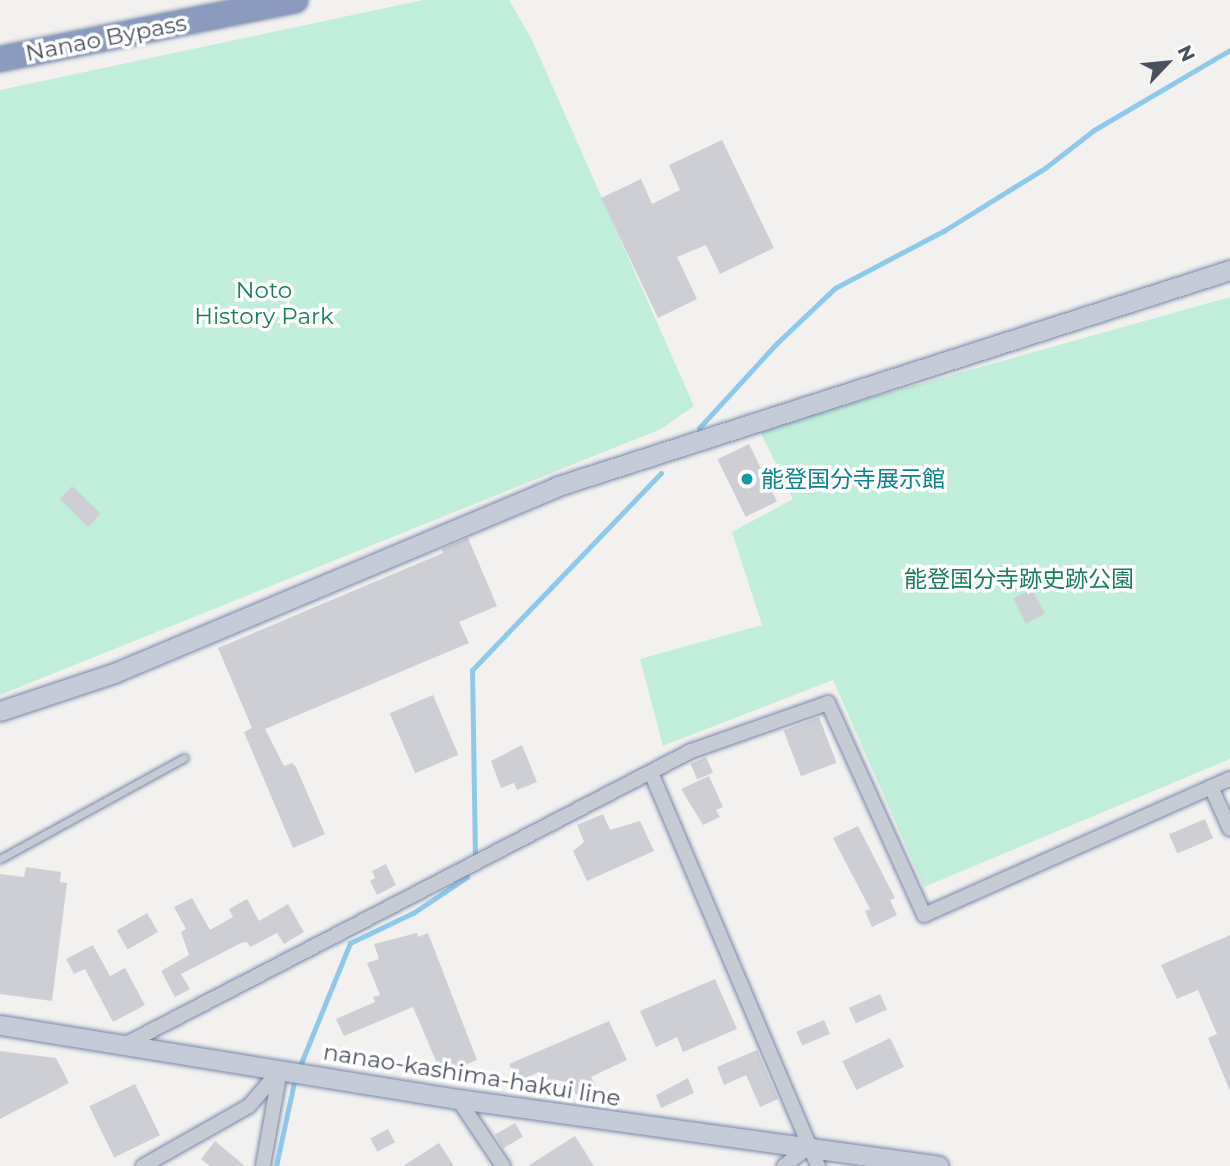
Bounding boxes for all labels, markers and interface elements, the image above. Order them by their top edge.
street label: Nanao Bypass [23,9,189,67]
north arrow [1132,28,1202,98]
text: N [1173,42,1200,66]
park label: Noto History Park [194,276,334,330]
place label: 能登国分寺展示館 [761,465,945,493]
marker: 能登国分寺展示館 [739,471,755,487]
park label: 能登国分寺跡史跡公園 [904,565,1134,593]
street label: nanao-kashima-hakui line [321,1038,623,1112]

